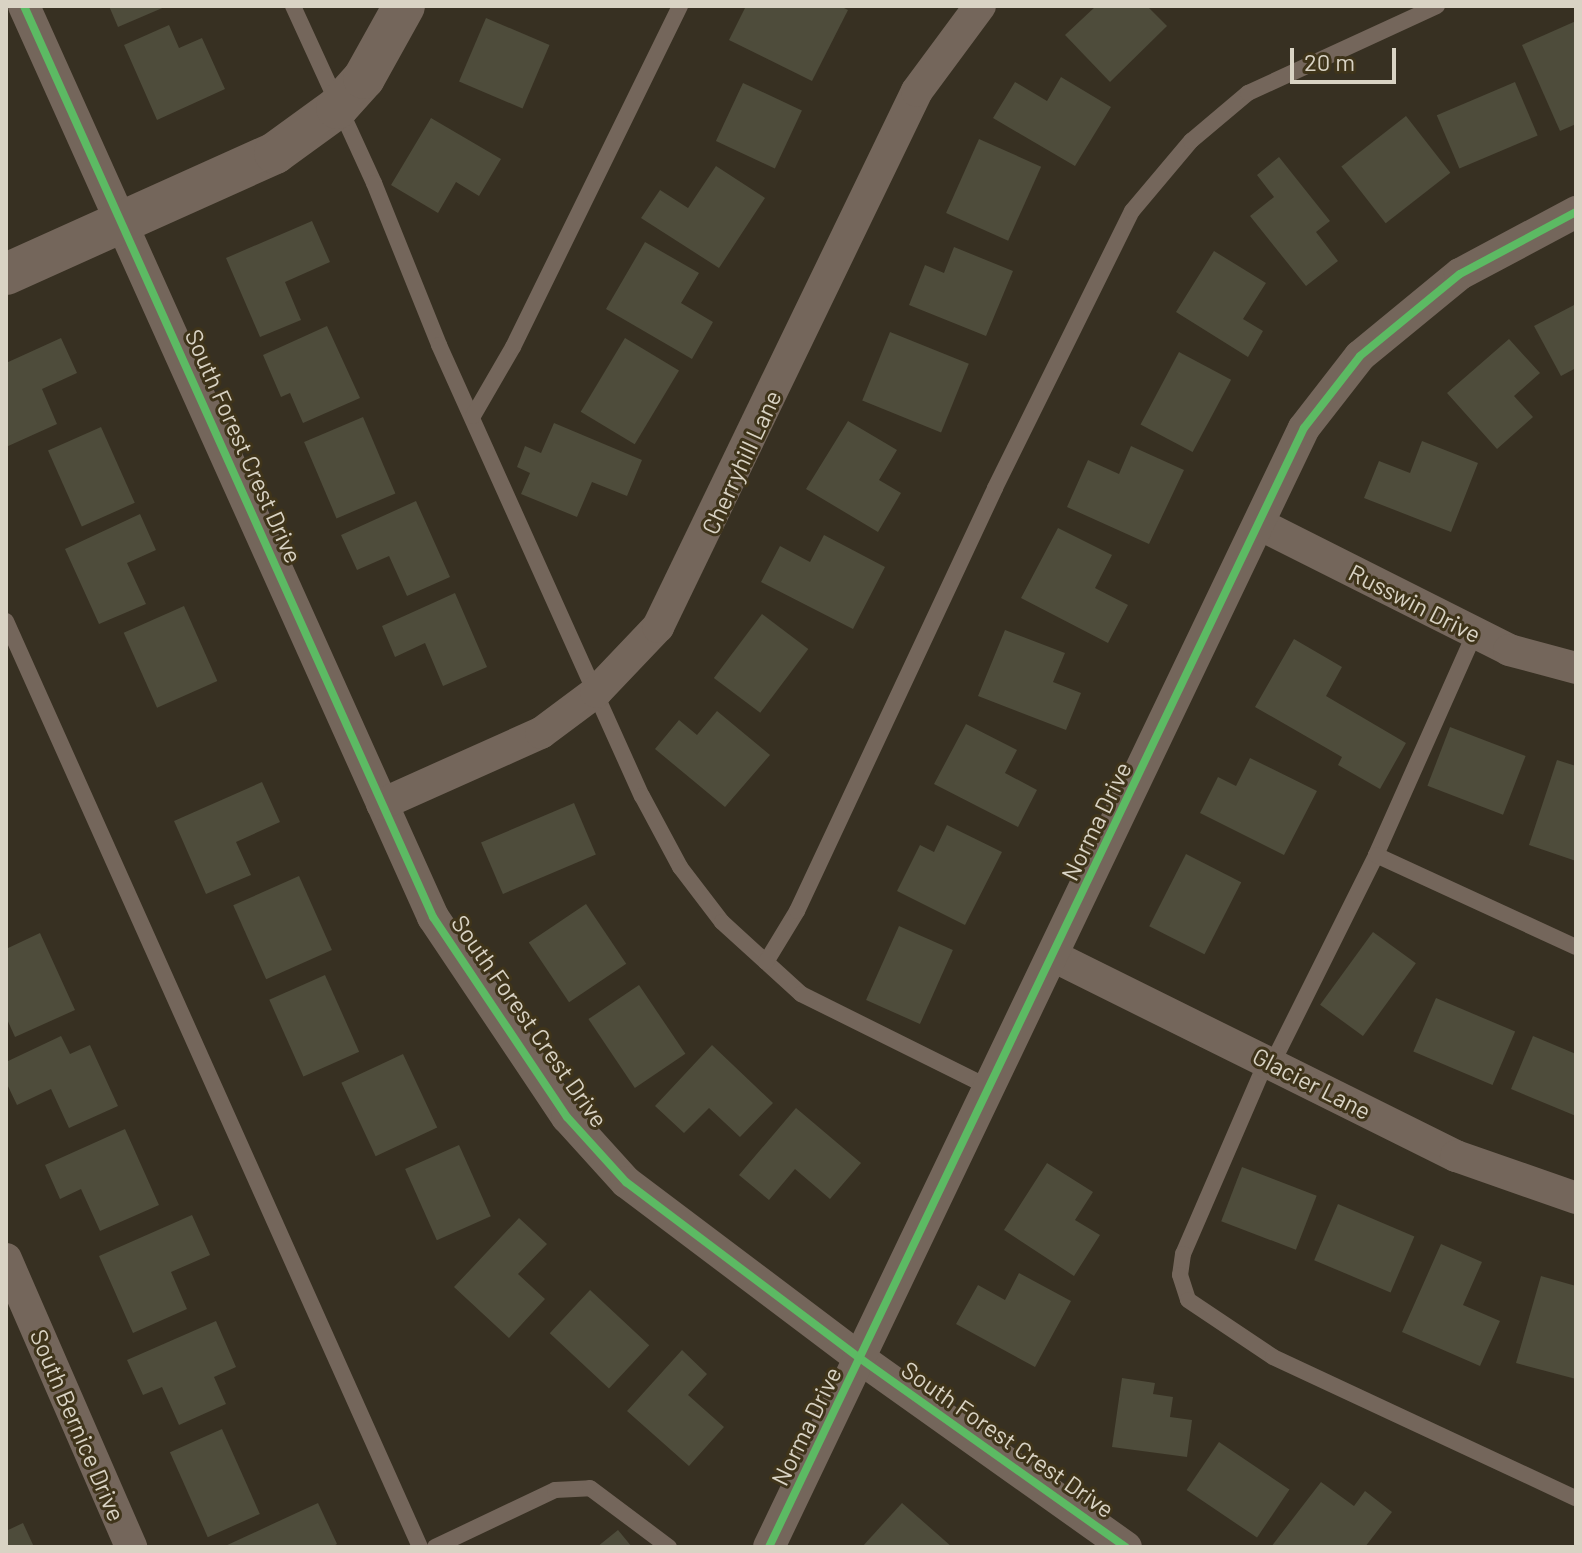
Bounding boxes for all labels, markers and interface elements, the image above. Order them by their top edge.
scale bar [1294,32,1400,82]
text: 20 m [1304,47,1355,76]
street label: South Forest Crest Drive [179,325,309,567]
street label: Cherryhill Lane [695,385,787,539]
street label: Russwin Drive [1344,557,1486,649]
street label: Norma Drive [1055,757,1137,885]
street label: South Forest Crest Drive [446,909,614,1133]
street label: Glacier Lane [1248,1041,1376,1125]
street label: South Bernice Drive [25,1325,131,1525]
street label: South Forest Crest Drive [896,1355,1120,1523]
street label: Norma Drive [765,1362,847,1490]

